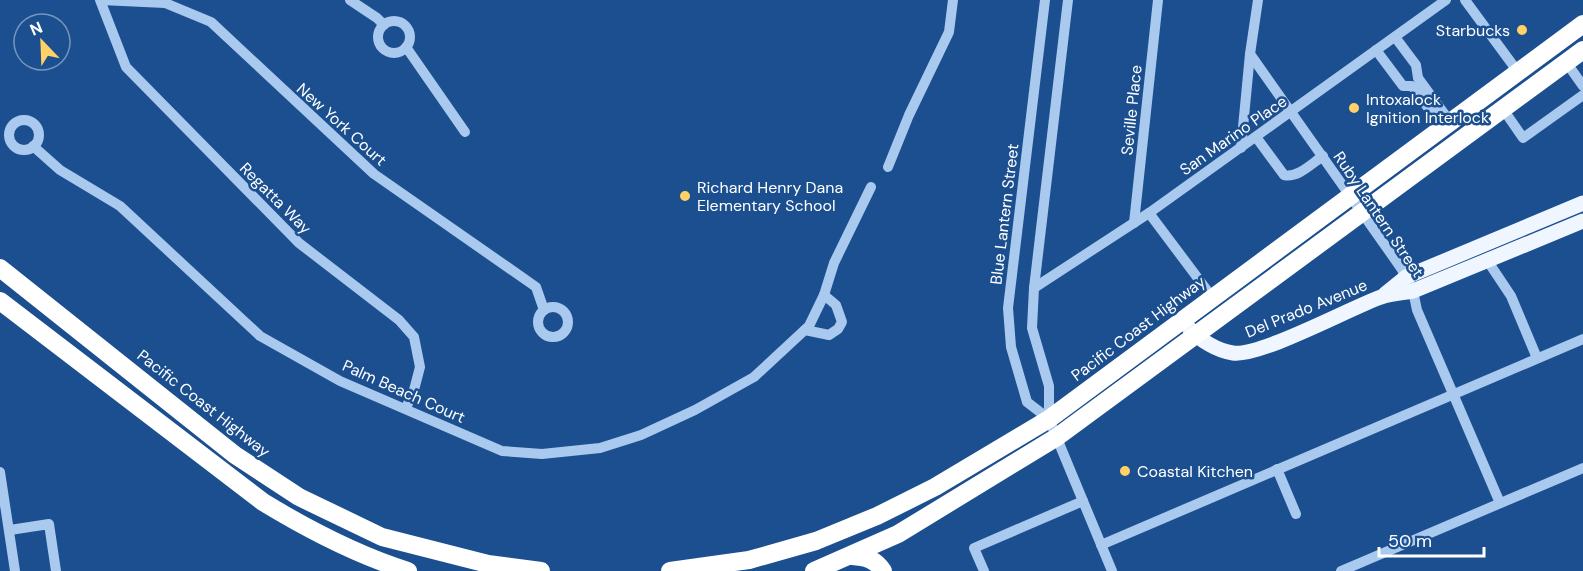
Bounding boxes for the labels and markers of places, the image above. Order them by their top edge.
place label: Starbucks [1436,20,1510,41]
marker: Starbucks [1515,23,1529,37]
place label: Intoxalock Ignition Interlock [1366,89,1489,128]
marker: Intoxalock Ignition Interlock [1347,101,1361,115]
place label: Richard Henry Dana Elementary School [697,177,843,216]
marker: Richard Henry Dana Elementary School [678,189,692,203]
place label: Coastal Kitchen [1137,461,1253,482]
marker: Coastal Kitchen [1118,464,1132,478]

